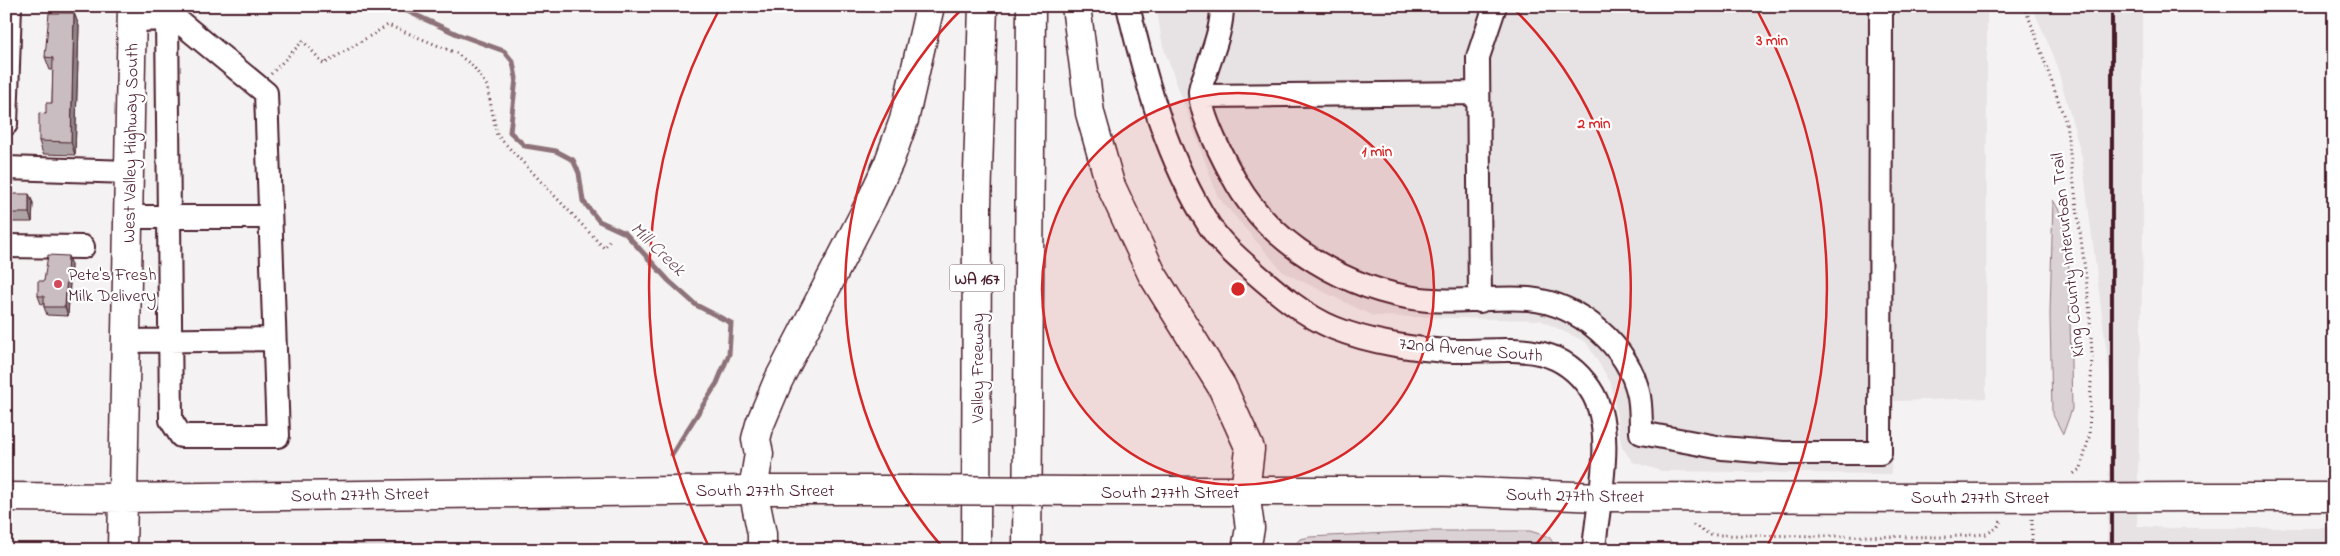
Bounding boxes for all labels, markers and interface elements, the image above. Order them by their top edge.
text: 3 min [1755,30,1788,52]
street label: West Valley Highway South [117,43,148,243]
text: 2 min [1577,113,1611,135]
text: 1 min [1362,141,1393,163]
street label: King County Interurban Trail [2045,151,2094,358]
water label: Mill Creek [624,217,691,284]
place label: Pete's Fresh Milk Delivery [68,263,157,310]
road number: WA 167 [950,264,1004,292]
marker: Pete's Fresh Milk Delivery [52,278,64,290]
centre of rings [1229,280,1247,298]
street label: Valley Freeway [966,313,992,424]
street label: 72nd Avenue South [1398,332,1544,370]
street label: South 277th Street [696,479,834,505]
street label: South 277th Street [1101,481,1239,507]
street label: South 277th Street [291,482,430,510]
street label: South 277th Street [1505,483,1644,511]
street label: South 277th Street [1911,486,2049,512]

